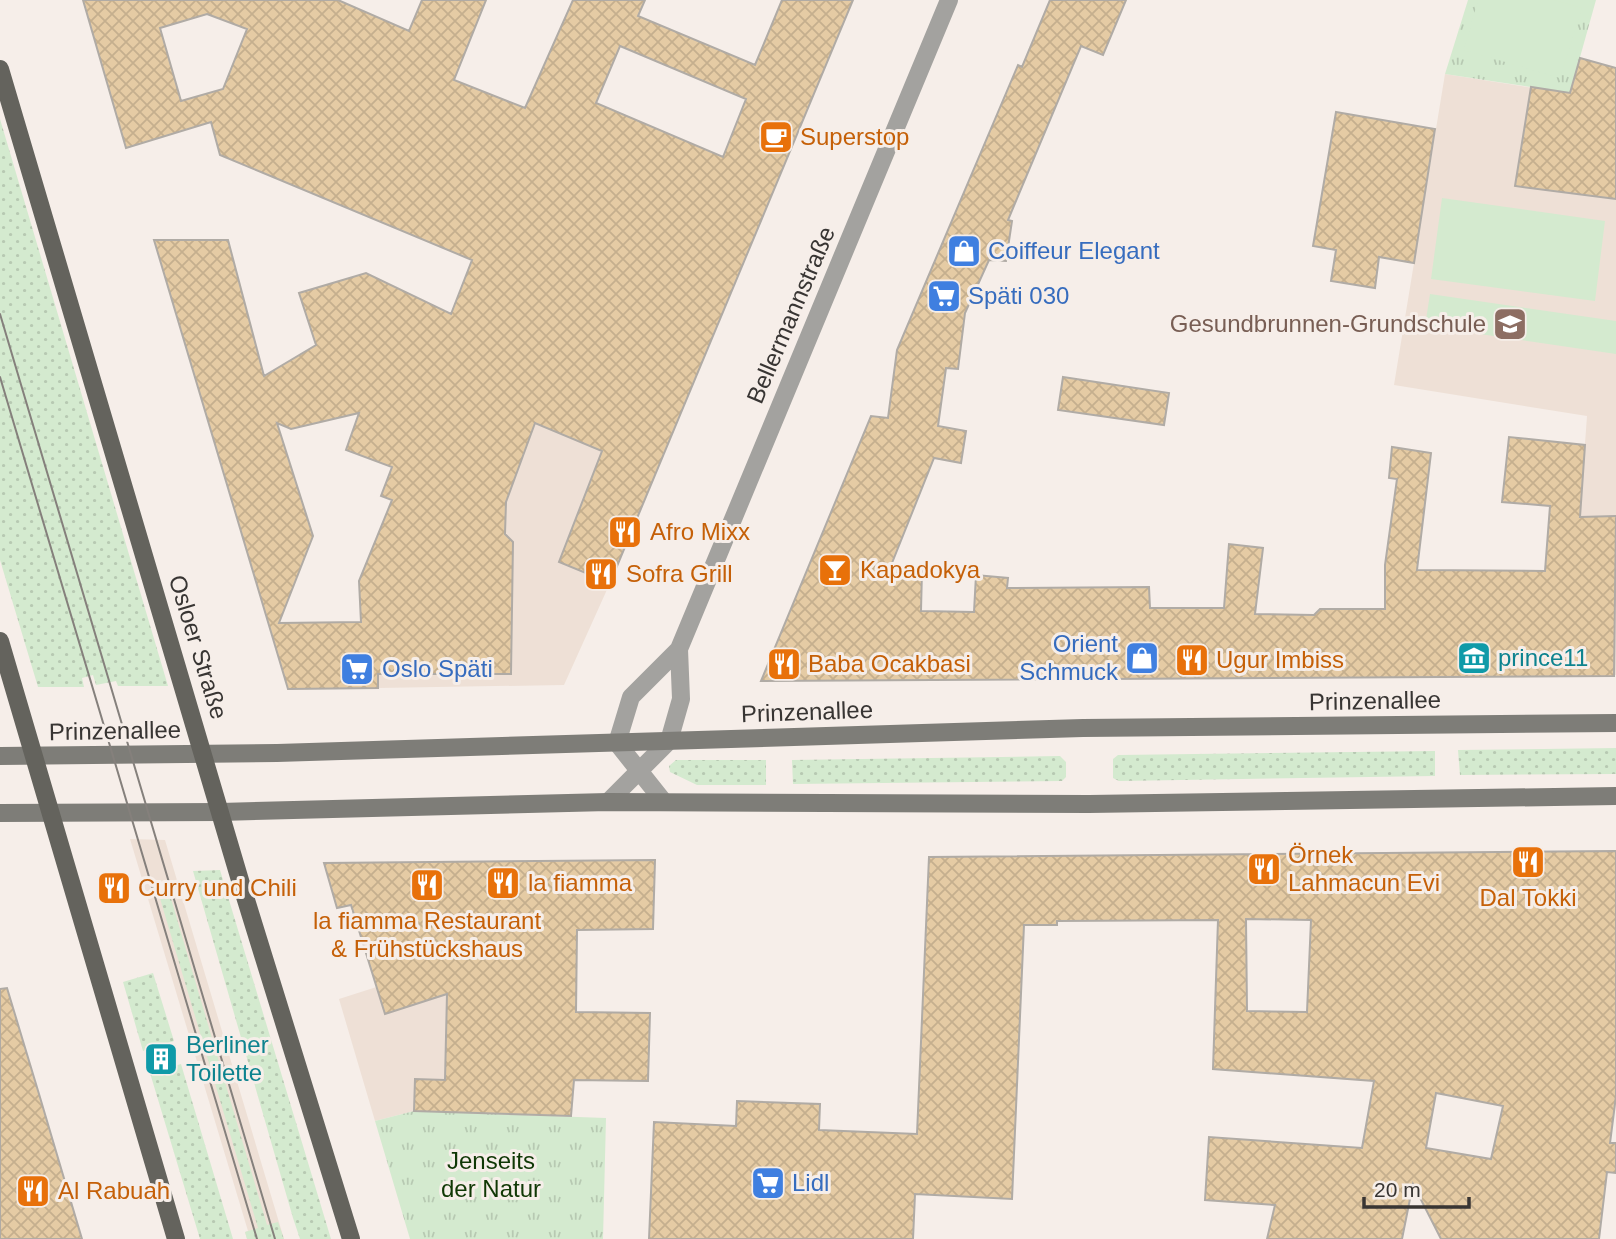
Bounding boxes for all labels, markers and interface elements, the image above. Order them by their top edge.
cafe icon: Superstop [757,118,795,156]
place label: Superstop [800,123,909,150]
street label: Bellermannstraße [741,222,840,407]
shop icon: Coiffeur Elegant [945,232,983,270]
place label: Coiffeur Elegant [988,237,1160,264]
supermarket icon: Späti 030 [925,277,963,315]
place label: Späti 030 [968,282,1069,309]
school or university icon: Gesundbrunnen-Grundschule [1491,305,1529,343]
place label: Gesundbrunnen-Grundschule [1170,310,1486,337]
restaurant icon: Afro Mixx [606,513,644,551]
place label: Afro Mixx [650,518,750,545]
bar icon: Kapadokya [816,551,854,589]
restaurant icon: Sofra Grill [582,555,620,593]
place label: Kapadokya [860,556,981,583]
place label: Sofra Grill [626,560,733,587]
street label: Osloer Straße [164,571,233,722]
place label: Orient Schmuck [1019,630,1119,685]
shop icon: Orient Schmuck [1123,639,1161,677]
museum icon: prince11 [1455,639,1493,677]
restaurant icon: Ugur Imbiss [1173,641,1211,679]
place label: prince11 [1498,644,1588,671]
restaurant icon: Baba Ocakbasi [765,645,803,683]
place label: Ugur Imbiss [1216,646,1344,673]
supermarket icon: Oslo Späti [338,650,376,688]
place label: Baba Ocakbasi [808,650,971,677]
place label: Oslo Späti [382,655,493,682]
street label: Prinzenallee [1309,686,1441,715]
street label: Prinzenallee [741,696,873,727]
street label: Prinzenallee [49,716,181,745]
place label: Örnek Lahmacun Evi [1288,841,1440,896]
restaurant icon: Dal Tokki [1509,843,1547,881]
restaurant icon: Örnek Lahmacun Evi [1245,850,1283,888]
restaurant icon: la fiamma [484,864,522,902]
restaurant icon: la fiamma Restaurant & Frühstückshaus [408,866,446,904]
restaurant icon: Curry und Chili [95,869,133,907]
place label: la fiamma [528,869,633,896]
place label: Curry und Chili [138,874,297,901]
place label: Dal Tokki [1480,884,1576,911]
place label: la fiamma Restaurant & Frühstückshaus [313,907,541,962]
place label: Berliner Toilette [186,1031,269,1086]
building icon: Berliner Toilette [142,1040,180,1078]
park label: Jenseits der Natur [441,1147,541,1202]
supermarket icon: Lidl [749,1164,787,1202]
scale bar [1364,1166,1469,1210]
place label: Lidl [792,1169,829,1196]
restaurant icon: Al Rabuah [14,1172,52,1210]
place label: Al Rabuah [58,1177,170,1204]
text: 20 m [1374,1178,1421,1201]

